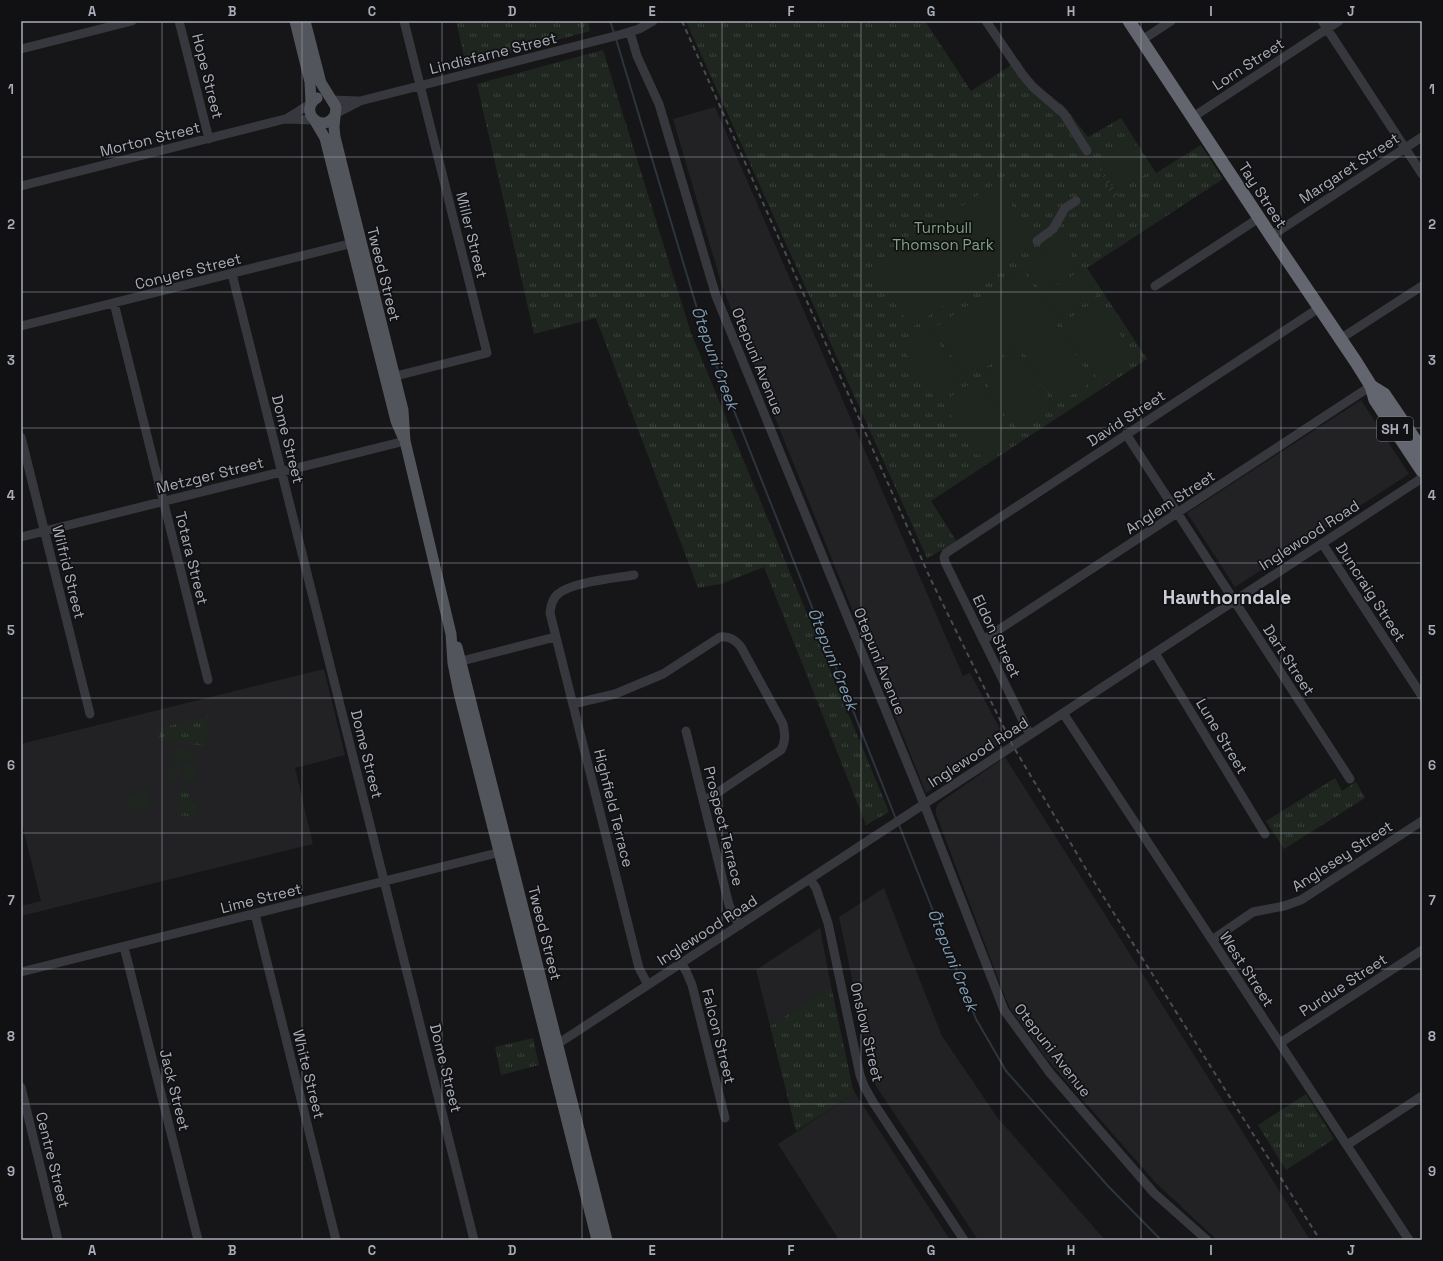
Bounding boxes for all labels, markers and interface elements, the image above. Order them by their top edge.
text: A [88,3,97,20]
text: B [228,3,237,20]
text: C [368,3,376,20]
text: D [508,3,517,20]
text: E [648,3,656,20]
text: F [788,3,795,20]
text: G [927,3,935,20]
text: H [1067,3,1075,20]
text: I [1209,3,1213,20]
text: J [1347,3,1355,20]
street label: Lindisfarne Street [427,28,559,78]
street label: Hope Street [188,31,228,121]
street label: Lorn Street [1208,34,1288,94]
text: 1 [8,81,14,98]
text: 1 [1429,81,1435,98]
street label: Morton Street [98,117,202,161]
street label: Margaret Street [1295,128,1403,208]
street label: Tay Street [1235,158,1291,232]
street label: Miller Street [452,190,492,280]
text: 2 [7,216,15,233]
text: 2 [1428,216,1436,233]
park label: Turnbull Thomson Park [892,218,994,254]
street label: Tweed Street [363,225,405,323]
street label: Conyers Street [133,249,243,293]
water label: Ōtepuni Creek [687,303,744,415]
street label: Otepuni Avenue [728,305,788,417]
text: 3 [7,352,15,369]
text: 3 [1428,352,1436,369]
street label: David Street [1083,386,1169,450]
street label: Dome Street [268,393,308,485]
road number: SH 1 [1377,417,1413,441]
street label: Metzger Street [154,452,266,498]
street label: Anglem Street [1121,466,1219,538]
text: 4 [7,487,15,504]
text: 4 [1428,487,1436,504]
street label: Inglewood Road [1255,496,1363,574]
street label: Totara Street [171,509,213,607]
street label: Wilfrid Street [48,523,90,621]
street label: Duncraig Street [1332,539,1410,645]
district label: Hawthorndale [1163,585,1291,610]
street label: Eldon Street [969,591,1025,681]
water label: Ōtepuni Creek [803,605,864,716]
street label: Otepuni Avenue [850,605,910,717]
street label: Dart Street [1259,621,1319,699]
text: 5 [7,622,15,639]
text: 5 [1428,622,1436,639]
street label: Lune Street [1192,695,1252,777]
street label: Dome Street [347,708,387,800]
street label: Inglewood Road [924,713,1032,791]
street label: Highfield Terrace [590,747,638,869]
text: 6 [7,757,15,774]
text: 6 [1428,757,1436,774]
street label: Prospect Terrace [700,764,748,888]
street label: Anglesey Street [1288,816,1396,896]
street label: Lime Street [218,879,304,917]
street label: Tweed Street [524,884,566,982]
street label: Inglewood Road [653,891,761,969]
text: 7 [7,892,15,909]
text: 7 [1428,892,1436,909]
water label: Ōtepuni Creek [923,906,984,1017]
street label: West Street [1216,928,1278,1010]
street label: Purdue Street [1295,949,1391,1020]
street label: Onslow Street [846,980,888,1084]
street label: Falcon Street [698,986,740,1086]
street label: Otepuni Avenue [1010,999,1096,1101]
street label: Dome Street [426,1022,466,1114]
street label: White Street [289,1027,329,1121]
text: 8 [7,1028,15,1045]
text: 8 [1428,1028,1436,1045]
street label: Jack Street [156,1047,194,1133]
street label: Centre Street [32,1110,74,1210]
text: 9 [7,1163,15,1180]
text: 9 [1428,1163,1436,1180]
text: A [88,1242,97,1259]
text: B [228,1242,237,1259]
text: C [368,1242,376,1259]
text: D [508,1242,517,1259]
text: E [648,1242,656,1259]
text: F [788,1242,795,1259]
text: G [927,1242,935,1259]
text: H [1067,1242,1075,1259]
text: I [1209,1242,1213,1259]
text: J [1347,1242,1355,1259]

